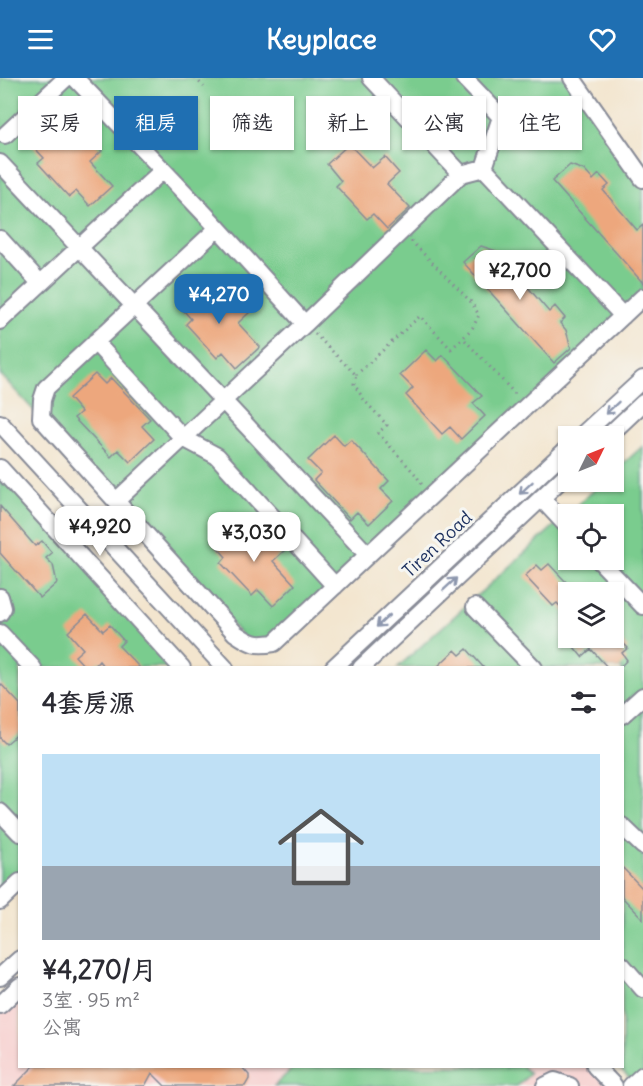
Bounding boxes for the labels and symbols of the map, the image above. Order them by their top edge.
pin: ¥2,700 [471,250,569,301]
pin: ¥4,270 [170,274,268,325]
one-way arrow [605,401,620,415]
north arrow [558,426,624,492]
one-way arrow [518,481,533,495]
pin: ¥4,920 [51,506,149,557]
street label: Tiren Road [397,506,477,582]
pin: ¥3,030 [205,512,303,563]
one-way arrow [442,577,457,592]
one-way arrow [376,614,391,628]

